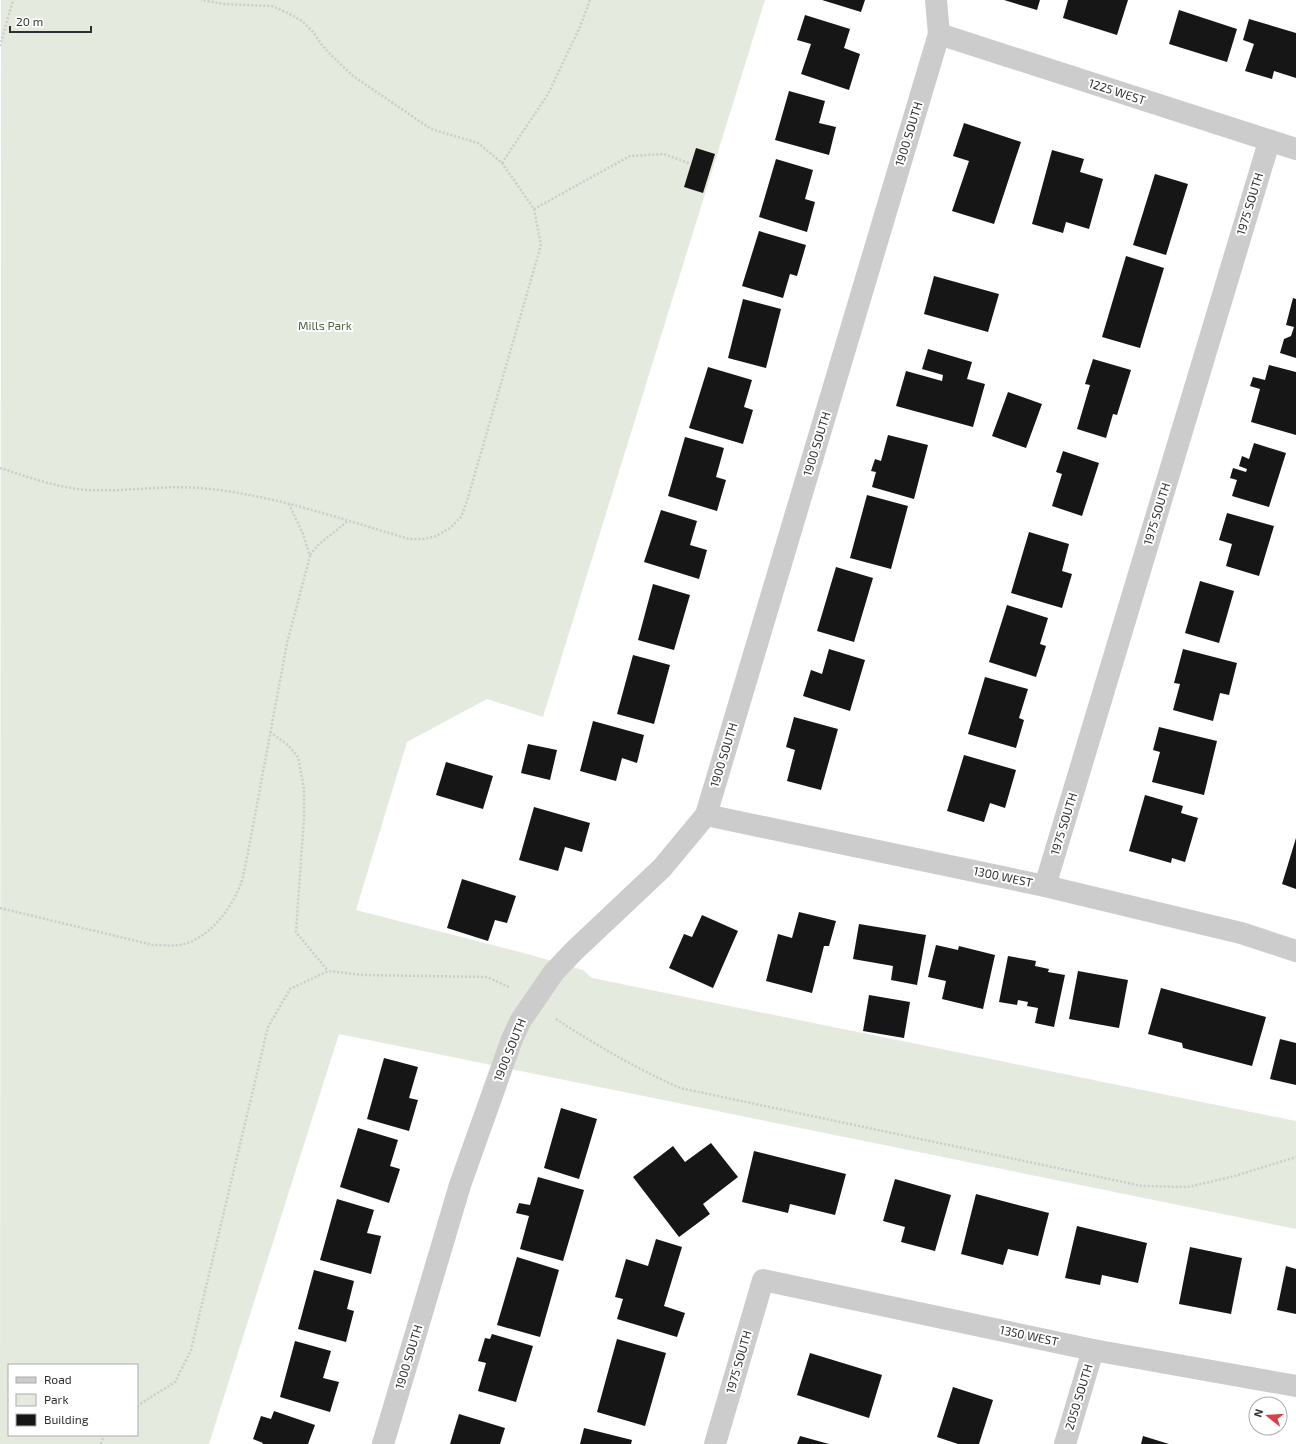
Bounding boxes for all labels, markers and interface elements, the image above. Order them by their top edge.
scale bar [10,8,91,34]
text: 20 m [16,14,43,28]
street label: 1225 WEST [1087,75,1148,107]
street label: 1900 SOUTH [892,100,924,168]
street label: 1975 SOUTH [1233,171,1265,237]
park label: Mills Park [298,318,352,332]
street label: 1900 SOUTH [800,410,832,478]
street label: 1975 SOUTH [1140,481,1172,547]
street label: 1900 SOUTH [707,721,739,789]
street label: 1975 SOUTH [1047,791,1079,857]
street label: 1300 WEST [972,863,1034,889]
street label: 1900 SOUTH [490,1016,528,1083]
street label: 1350 WEST [999,1322,1060,1348]
street label: 1900 SOUTH [392,1323,424,1391]
street label: 1975 SOUTH [722,1329,754,1395]
street label: 2050 SOUTH [1061,1362,1095,1431]
legend [8,1364,138,1436]
text: Road [44,1372,72,1386]
text: Park [44,1392,69,1406]
north arrow [1248,1396,1288,1436]
text: N [1251,1407,1265,1419]
text: Building [44,1412,89,1426]

